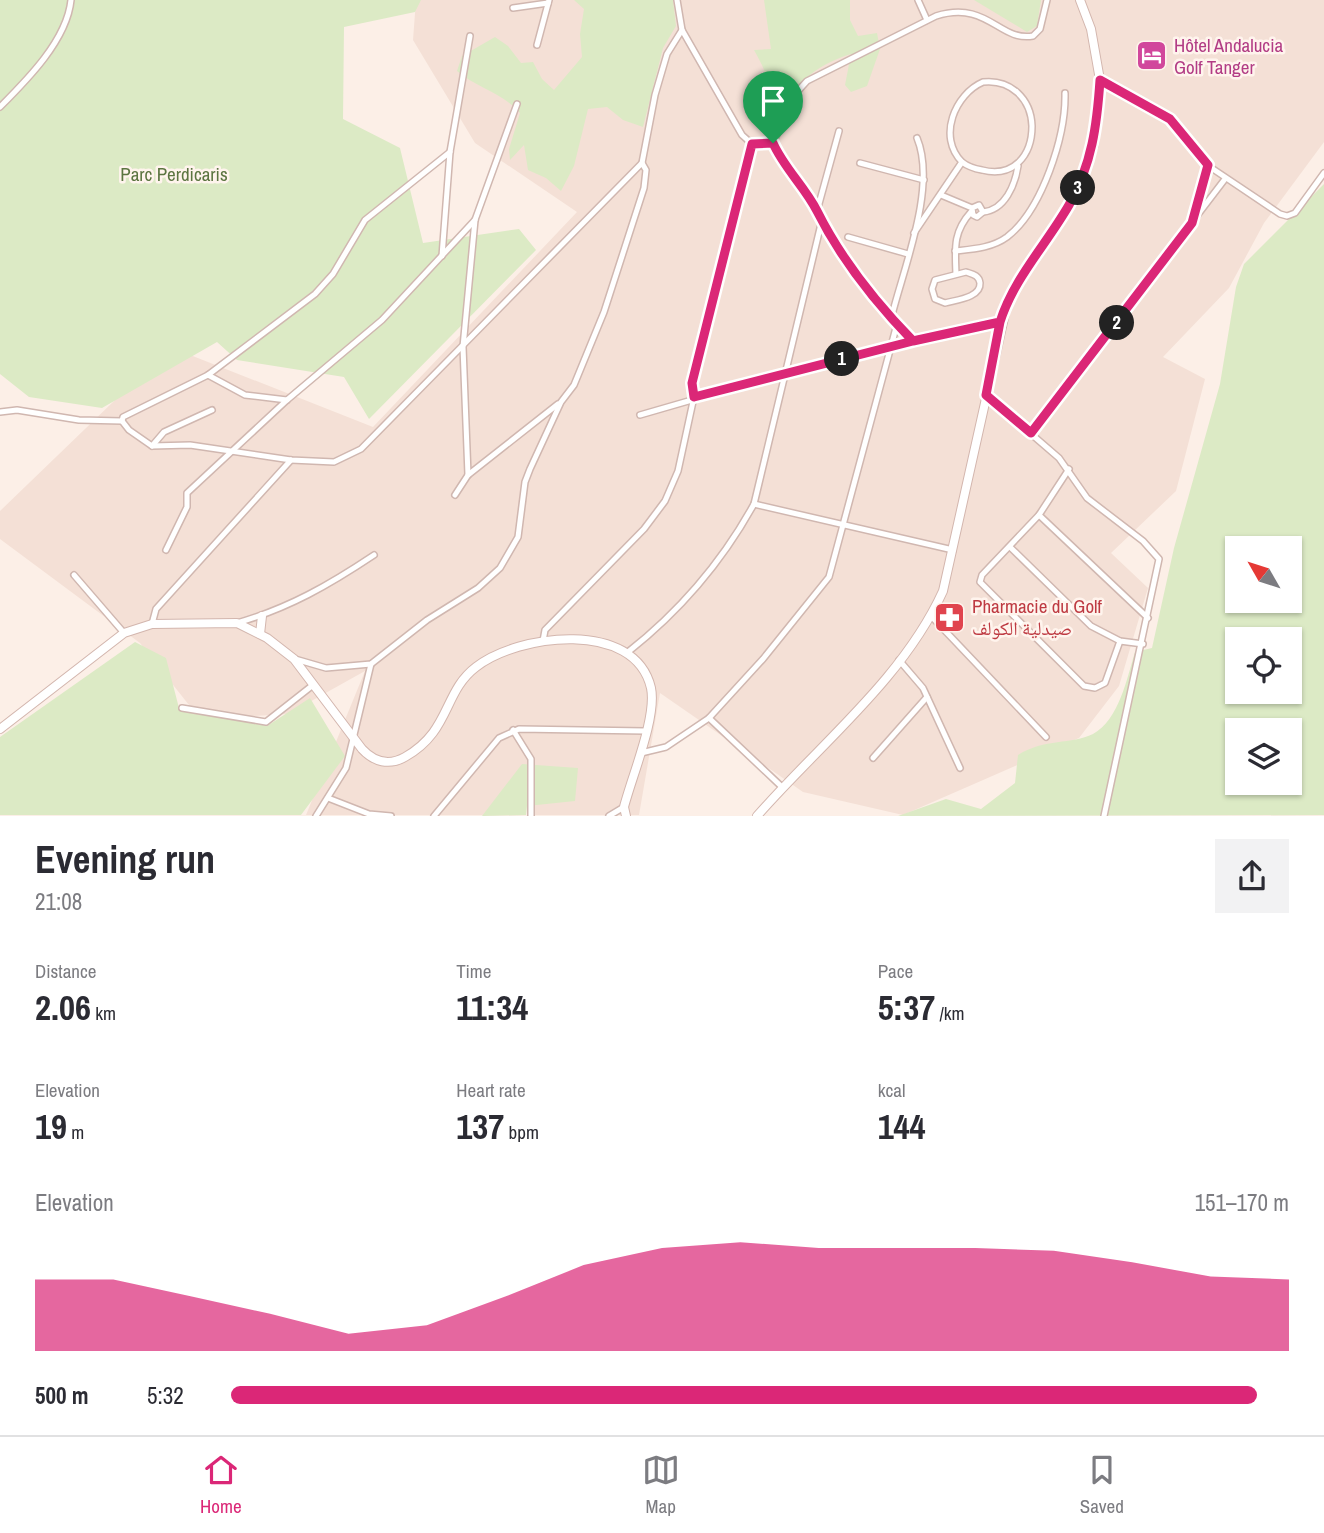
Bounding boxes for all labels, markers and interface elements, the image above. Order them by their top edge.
place label: Hôtel Andalucia Golf Tanger [1174,32,1283,80]
hotel icon: Hôtel Andalucia Golf Tanger [1134,39,1168,73]
pin [743,71,803,143]
icon: arrive [754,82,792,120]
park label: Parc Perdicaris [120,161,228,187]
pin: 3 [1060,170,1096,206]
text: 3 [1073,174,1082,200]
pin: 2 [1100,306,1134,340]
text: 2 [1112,309,1121,335]
pin: 1 [824,342,860,376]
text: 1 [837,345,846,371]
north arrow [1225,536,1302,612]
map controls [1225,536,1302,795]
place label: Pharmacie du Golf صيدلية الكولف [972,593,1103,641]
pharmacy icon: Pharmacie du Golf صيدلية الكولف [932,600,966,634]
button: locate [1225,627,1302,704]
button: layers [1225,718,1302,795]
text: Evening run [35,834,215,885]
button: share [1215,839,1289,913]
text: 21:08 [35,886,82,917]
text: Distance [35,958,96,984]
text: Time [456,958,491,984]
text: Pace [878,958,913,984]
text: 2.06 [35,984,91,1031]
text: 11:34 [456,984,528,1031]
text: 5:37 [878,984,935,1031]
text: km [91,1000,116,1026]
text: /km [935,1000,965,1026]
text: Elevation [35,1077,100,1103]
text: Heart rate [456,1077,526,1103]
text: kcal [878,1077,905,1103]
text: 19 [35,1103,67,1150]
text: 137 [456,1103,504,1150]
text: 144 [878,1103,926,1150]
text: m [67,1119,84,1145]
text: bpm [504,1119,539,1145]
text: Elevation [35,1187,114,1218]
text: 151–170 m [1195,1187,1289,1218]
text: 500 m [35,1380,88,1411]
text: 5:32 [147,1380,184,1411]
tab: Home [200,1451,242,1519]
tab: Map [642,1451,680,1519]
tab: Saved [1080,1451,1124,1519]

